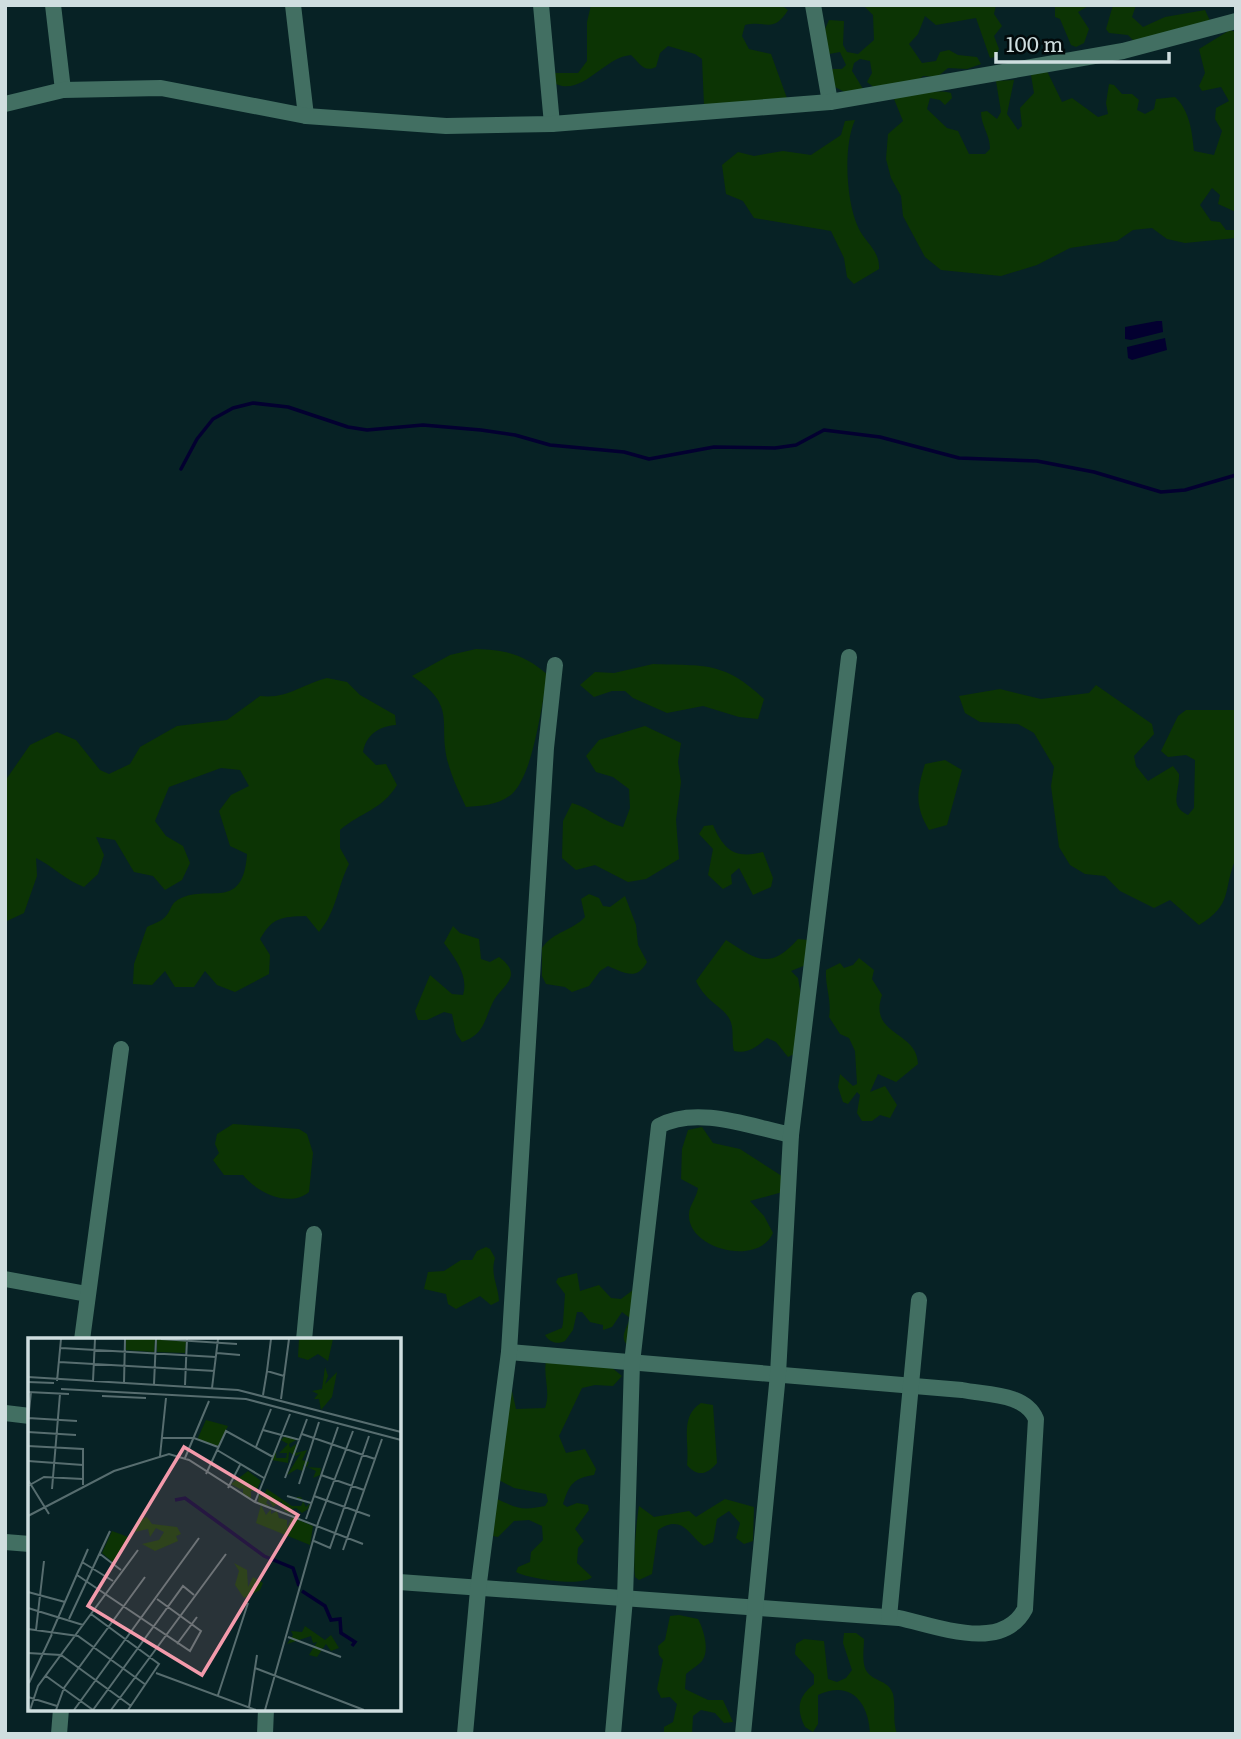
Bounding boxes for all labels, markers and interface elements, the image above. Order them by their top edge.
scale bar [996,21,1169,65]
text: 100 m [1006,27,1063,58]
inset map [28,1338,401,1711]

